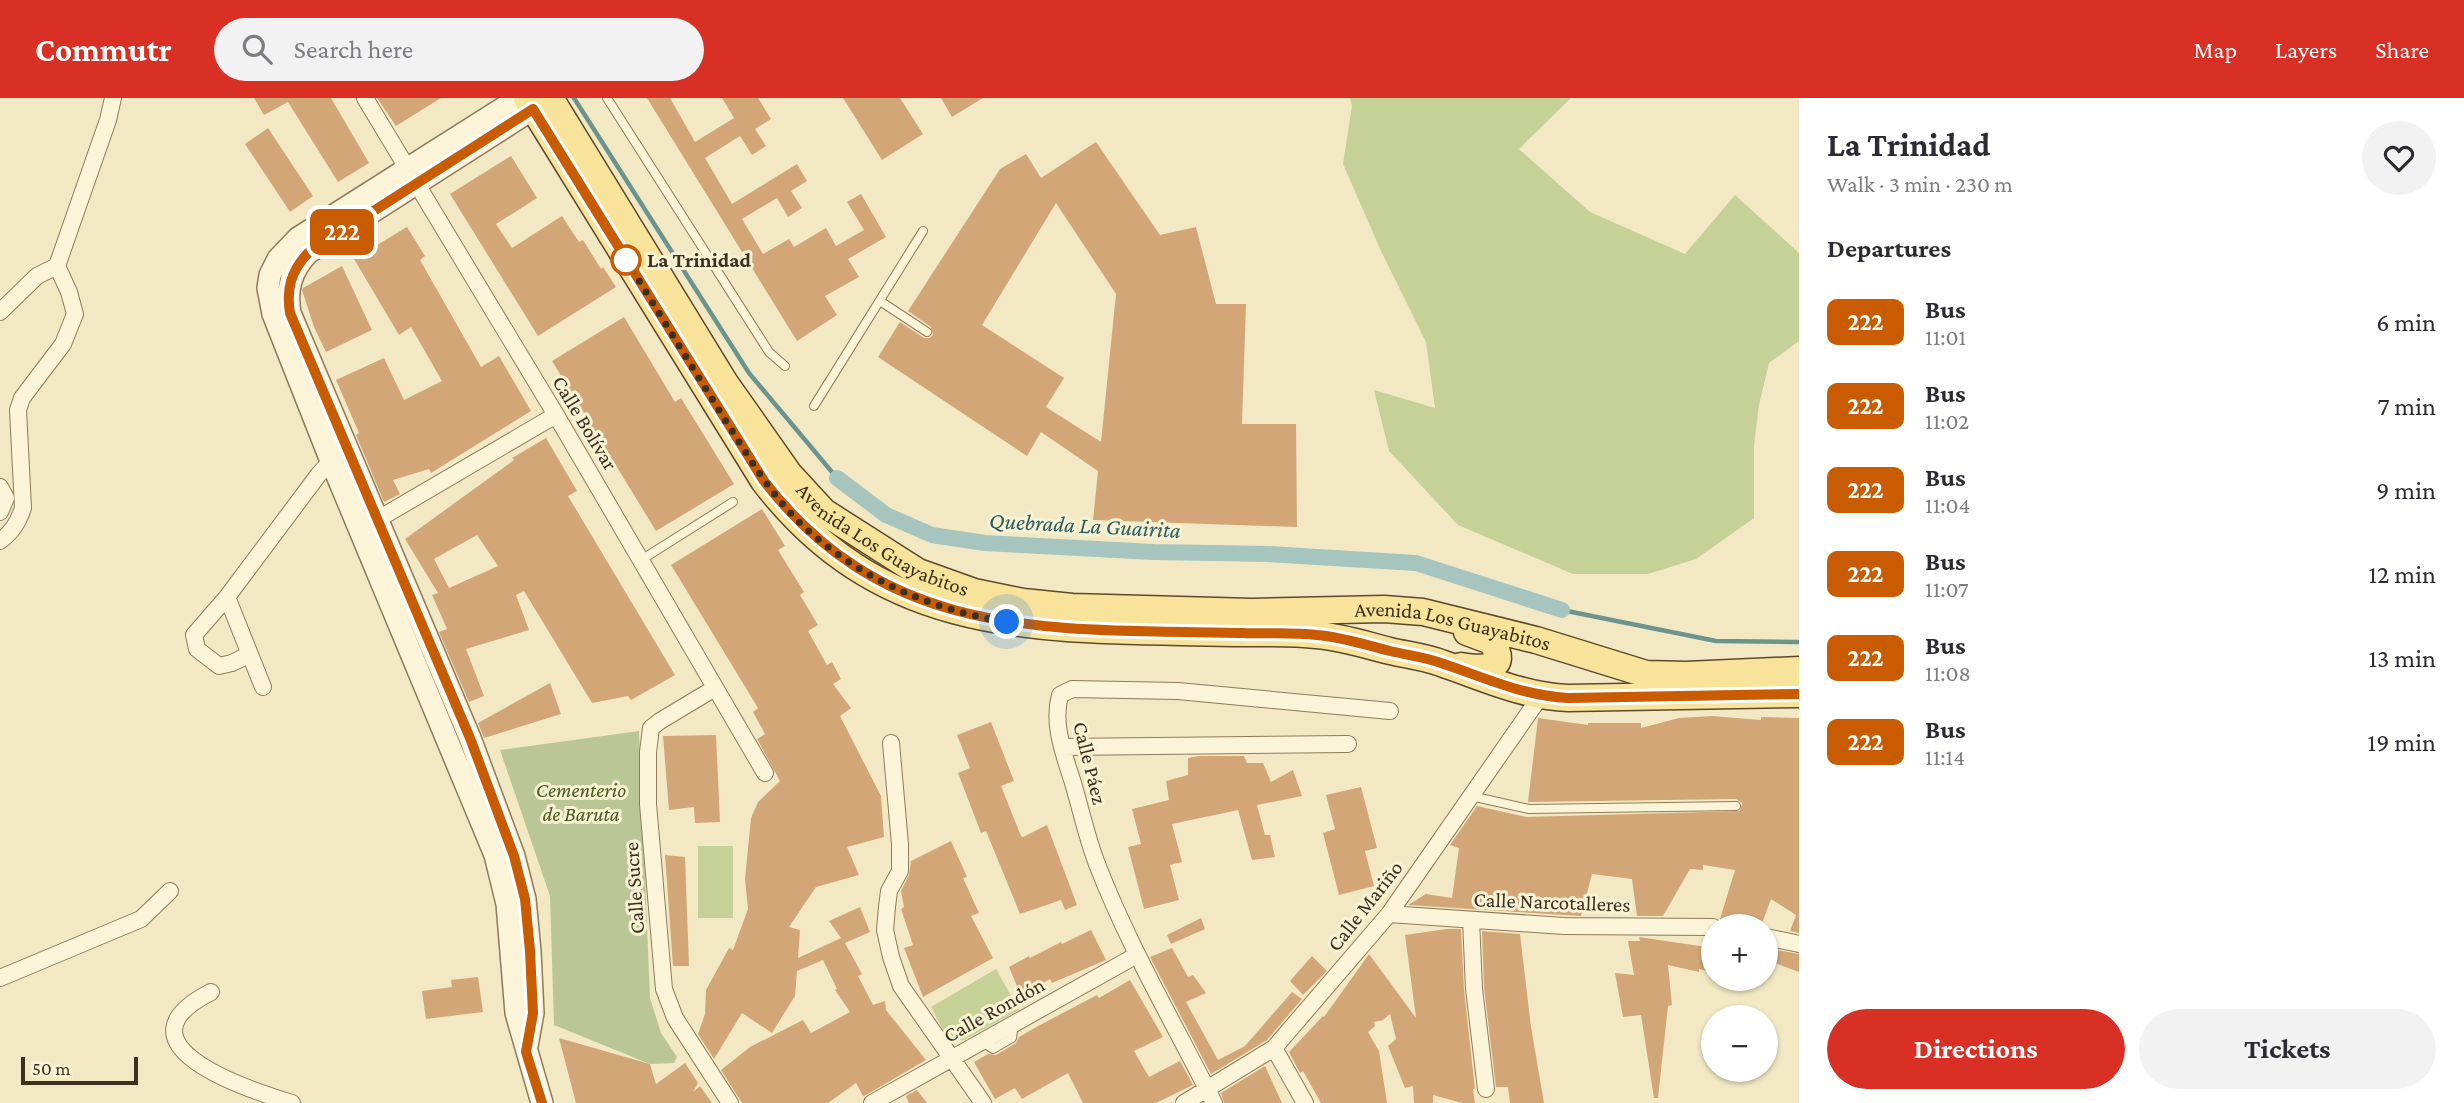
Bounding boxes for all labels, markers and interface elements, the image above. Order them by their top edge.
search box [214,18,704,81]
icon: search [238,30,276,68]
text: Commutr [35,31,172,68]
text: Search here [294,35,413,64]
text: Map [2193,36,2237,63]
text: Layers [2275,36,2337,63]
text: Share [2375,36,2429,63]
button: heart [2362,121,2436,195]
text: La Trinidad [1827,126,1990,163]
text: Walk · 3 min · 230 m [1827,171,2013,197]
line badge: 222 [302,209,382,255]
text: 222 [324,218,360,245]
text: Departures [1827,234,1951,263]
marker: La Trinidad [611,245,641,275]
place label: La Trinidad [647,248,751,272]
text: Bus [1925,295,1966,324]
text: 222 [1847,308,1884,335]
text: 6 min [2376,308,2436,337]
text: 11:01 [1925,324,1966,350]
street label: Calle Bolívar [547,371,623,475]
text: Bus [1925,379,1966,408]
text: 222 [1847,392,1884,419]
text: 7 min [2377,392,2436,421]
text: 11:02 [1925,408,1969,434]
text: Bus [1925,463,1966,492]
text: 222 [1847,476,1884,503]
text: 9 min [2376,476,2436,505]
street label: Avenida Los Guayabitos [791,478,972,601]
text: 11:04 [1925,492,1970,518]
water label: Quebrada La Guairita [989,507,1182,543]
text: Bus [1925,547,1966,576]
text: 222 [1847,560,1884,587]
text: 12 min [2368,560,2436,589]
text: 11:07 [1925,576,1969,602]
street label: Avenida Los Guayabitos [1354,597,1554,656]
your location [989,604,1024,639]
text: Bus [1925,631,1966,660]
text: 222 [1847,644,1884,671]
text: 13 min [2368,644,2436,673]
text: 11:08 [1925,660,1971,686]
text: Bus [1925,715,1966,744]
street label: Calle Páez [1068,719,1112,807]
text: 222 [1847,728,1884,755]
text: 19 min [2368,728,2436,757]
text: 11:14 [1925,744,1965,770]
park label: Cementerio de Baruta [536,778,626,826]
street label: Calle Sucre [619,841,649,935]
street label: Calle Mariño [1322,856,1408,956]
street label: Calle Narcotalleres [1473,887,1631,917]
map controls [1701,914,1778,1082]
button: + [1701,914,1778,991]
street label: Calle Rondón [939,972,1049,1048]
button: − [1701,1005,1778,1082]
button: Directions [1827,1009,2125,1089]
button: Tickets [2139,1009,2436,1089]
scale bar [21,1054,138,1086]
text: 50 m [32,1058,71,1079]

